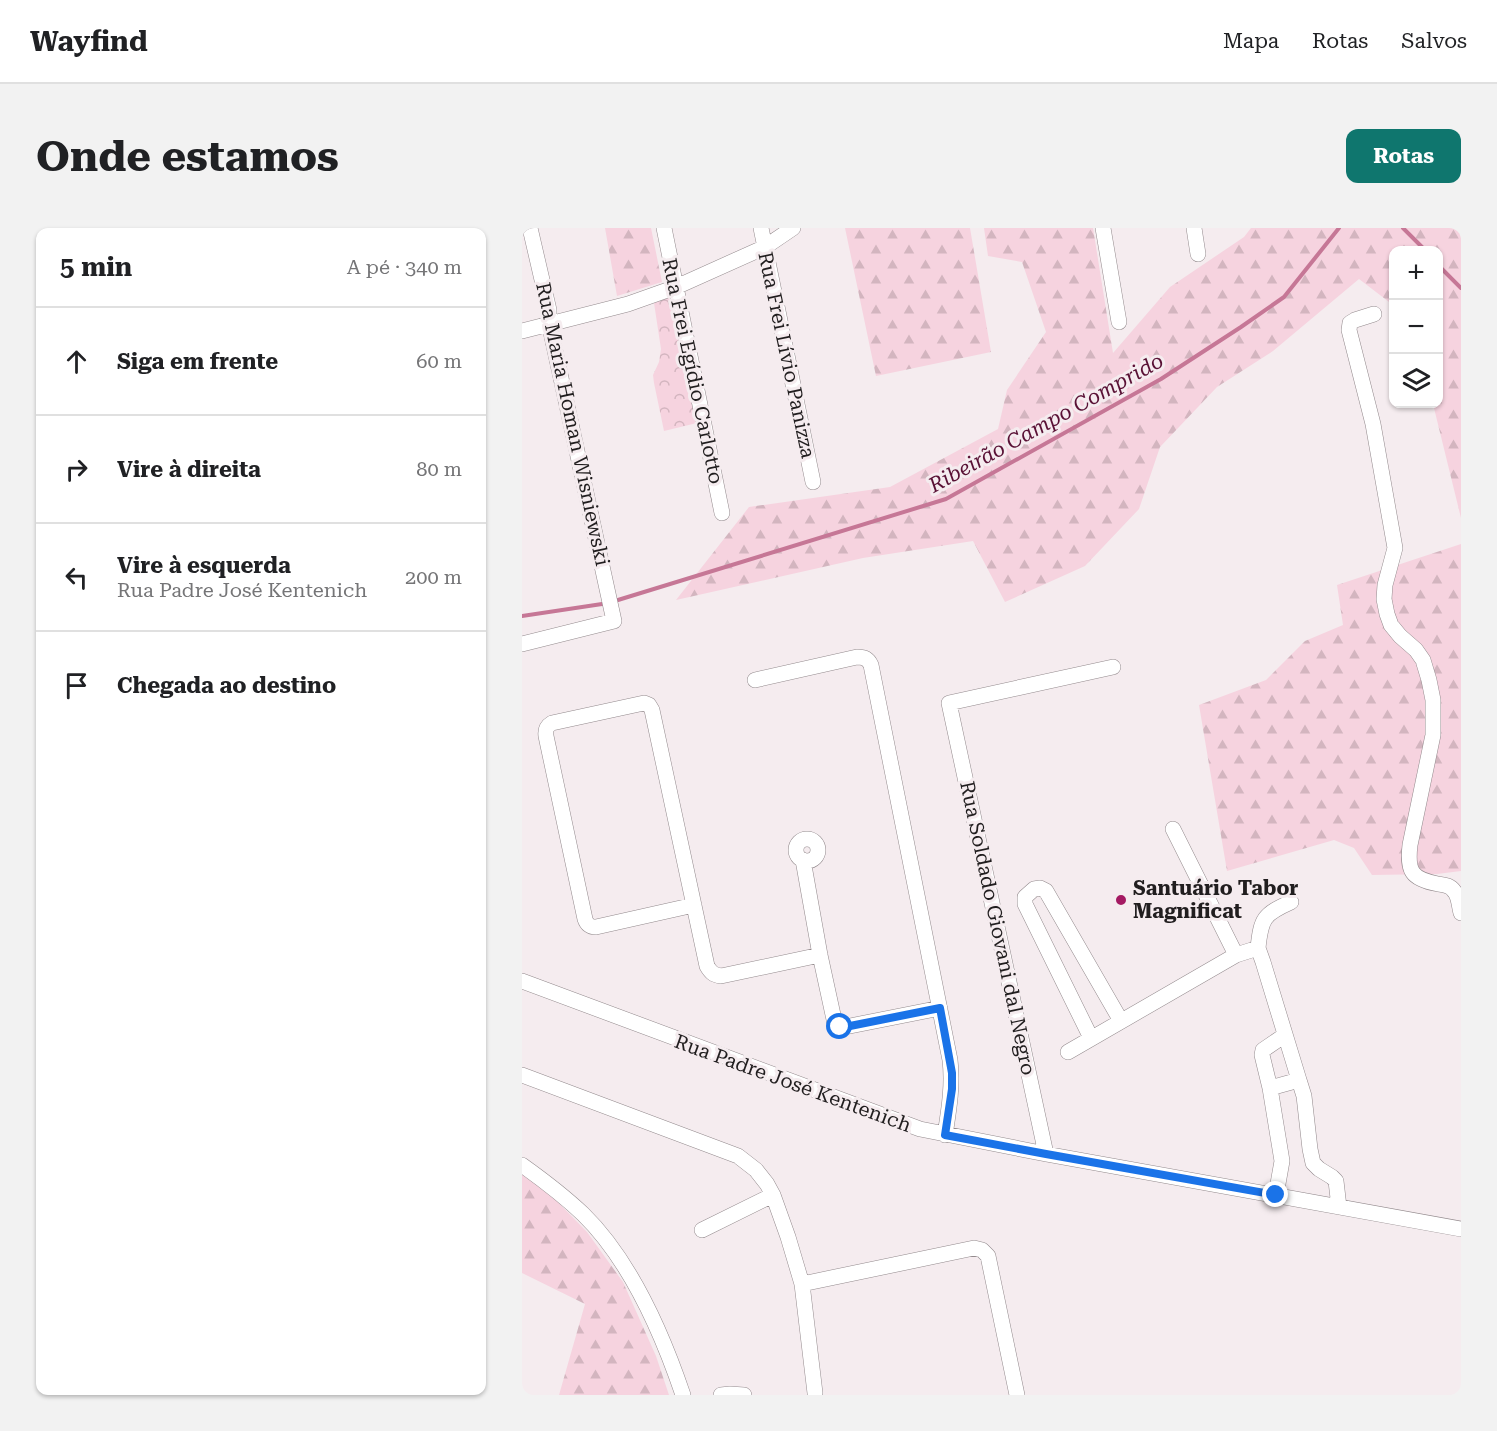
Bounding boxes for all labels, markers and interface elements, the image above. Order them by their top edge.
text: Wayfind [30,25,148,58]
text: Mapa [1223,29,1279,53]
text: Rotas [1312,29,1368,53]
text: Salvos [1401,29,1467,53]
button: Rotas [1346,129,1461,183]
text: Onde estamos [36,132,339,181]
map controls [1389,246,1443,408]
button: + [1389,246,1443,300]
street label: Rua Frei Lívio Panizza [753,250,821,461]
text: 5 min [60,252,132,282]
text: A pé · 340 m [347,255,462,279]
street label: Rua Frei Egídio Carlotto [657,256,729,486]
street label: Rua Maria Homan Wisniewski [531,280,615,568]
button: − [1389,300,1443,354]
icon: ahead [60,345,93,378]
water label: Ribeirão Campo Comprido [924,348,1167,498]
text: Siga em frente [117,349,278,374]
text: 60 m [416,349,462,373]
button: layers [1389,354,1443,408]
icon: right [60,453,93,486]
text: Vire à direita [117,457,261,482]
text: 80 m [416,457,462,481]
text: Vire à esquerda [117,553,291,578]
icon: left [60,561,93,594]
text: 200 m [405,565,462,589]
text: Rua Padre José Kentenich [117,578,367,602]
icon: arrive [60,669,93,702]
text: Chegada ao destino [117,673,336,698]
street label: Rua Soldado Giovani dal Negro [955,779,1041,1077]
place label: Santuário Tabor Magnificat [1133,876,1298,923]
marker: Santuário Tabor Magnificat [1114,893,1128,907]
route start [826,1013,852,1039]
street label: Rua Padre José Kentenich [671,1029,915,1137]
route end [1262,1181,1288,1207]

